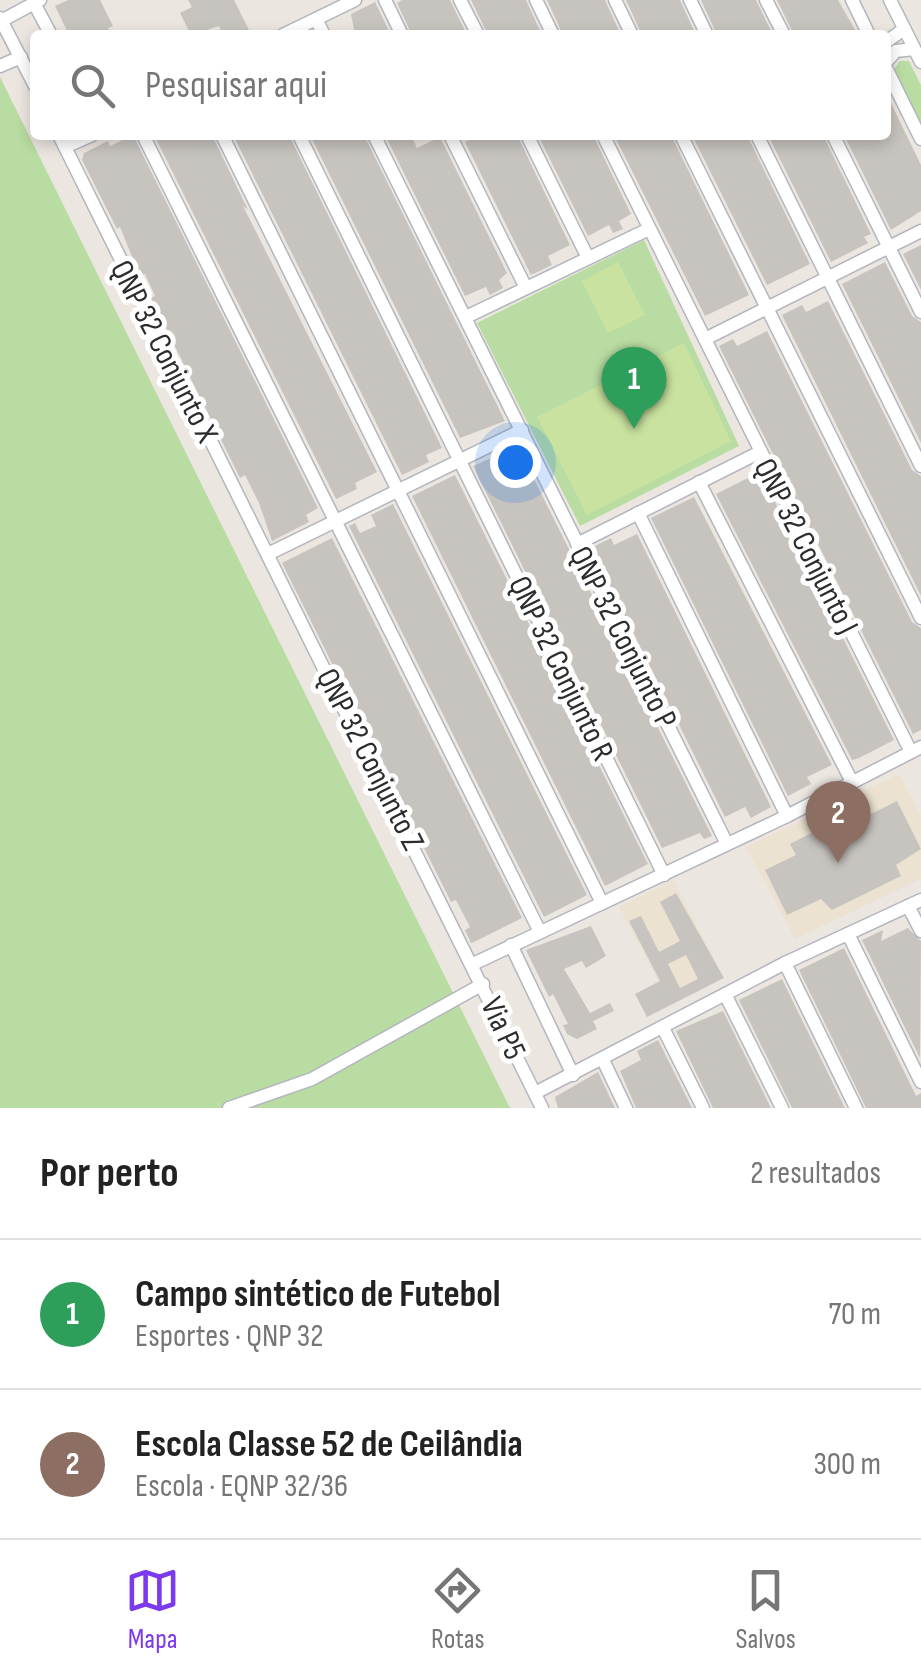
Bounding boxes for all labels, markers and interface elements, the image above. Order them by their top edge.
search box [30,30,891,140]
icon: search [65,58,120,113]
text: Pesquisar aqui [145,63,327,108]
street label: QNP 32 Conjunto X [101,254,226,450]
pin: 1 [602,346,666,429]
your location [490,437,541,488]
street label: QNP 32 Conjunto J [745,452,867,641]
street label: QNP 32 Conjunto P [560,540,685,735]
street label: QNP 32 Conjunto R [499,570,622,767]
street label: QNP 32 Conjunto Z [307,662,432,857]
pin: 2 [806,780,870,863]
street label: Via P5 [471,991,534,1066]
text: Por perto [40,1148,179,1199]
text: 2 resultados [750,1154,881,1193]
text: Campo sintético de Futebol [135,1272,501,1317]
text: 1 [66,1295,79,1334]
text: 70 m [828,1295,881,1334]
text: Esportes · QNP 32 [135,1317,323,1356]
text: Escola Classe 52 de Ceilândia [135,1422,523,1467]
text: 2 [65,1445,80,1484]
text: 300 m [813,1445,881,1484]
text: Escola · EQNP 32/36 [135,1467,348,1506]
tab: Mapa [125,1563,180,1656]
tab: Rotas [430,1563,485,1656]
tab: Salvos [736,1563,796,1656]

